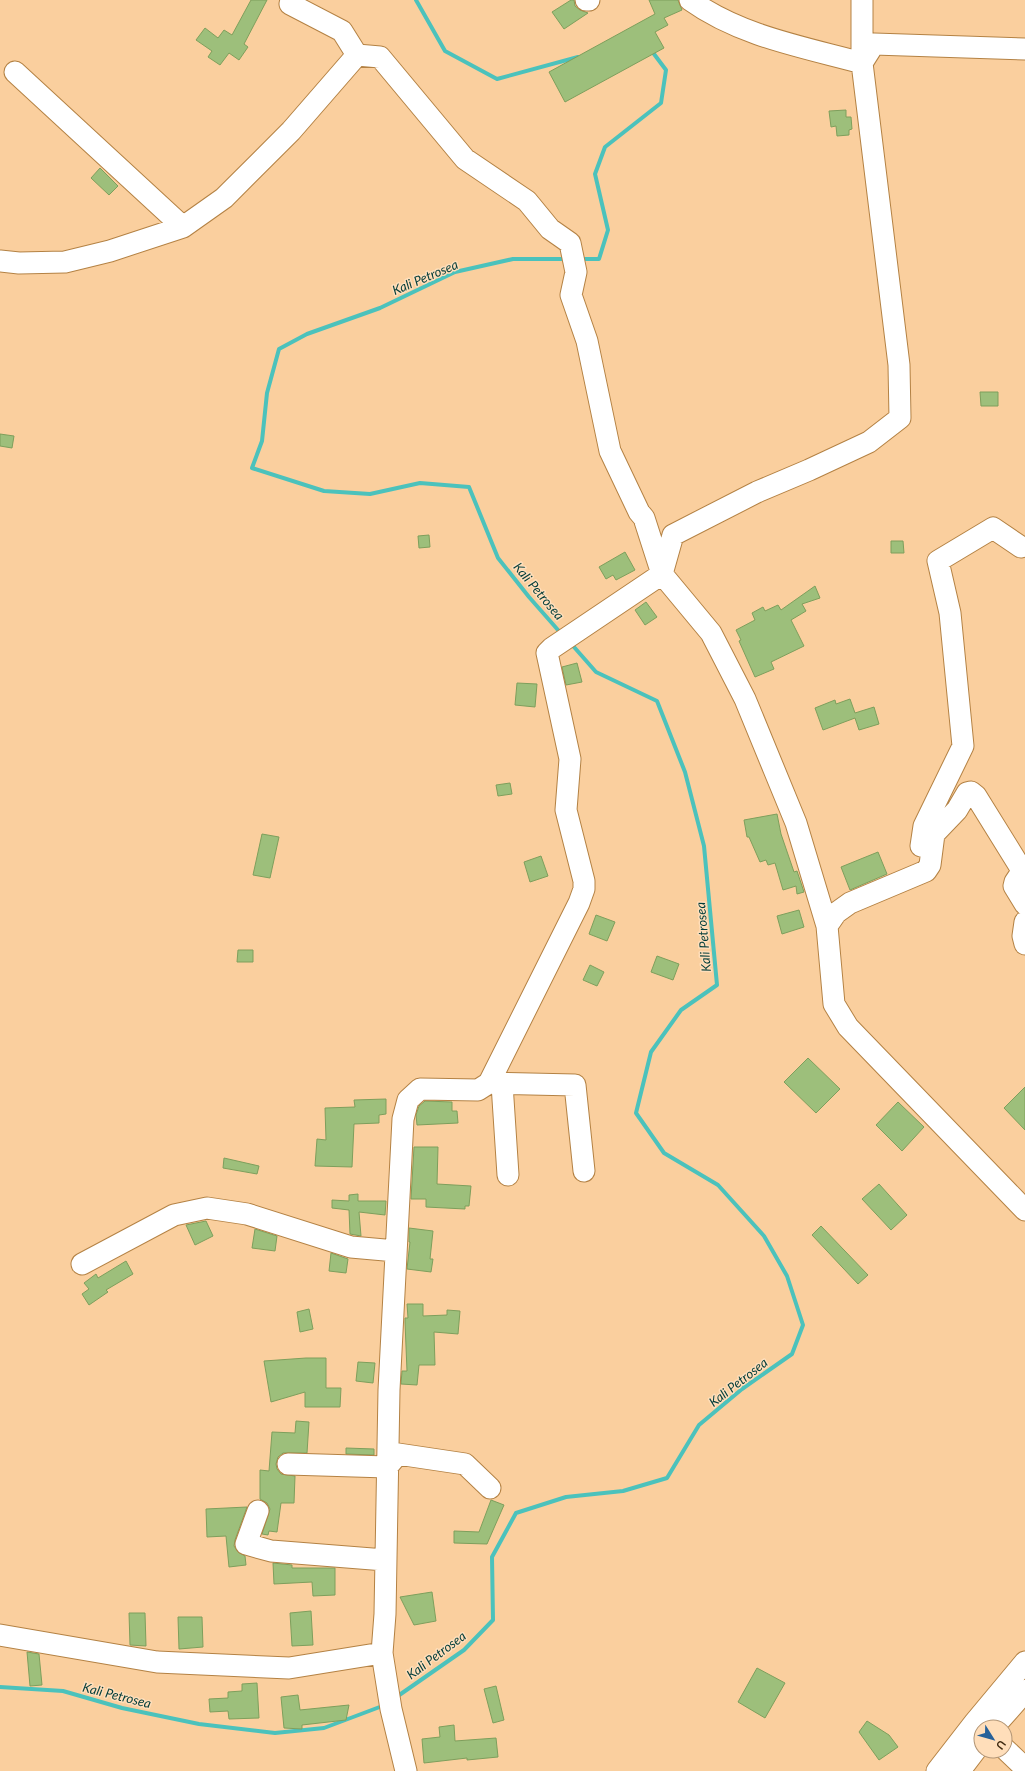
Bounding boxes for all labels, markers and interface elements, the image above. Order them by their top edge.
water label: Kali Petrosea [390,256,461,298]
water label: Kali Petrosea [510,559,568,623]
water label: Kali Petrosea [692,901,714,973]
water label: Kali Petrosea [705,1354,771,1410]
water label: Kali Petrosea [403,1627,469,1682]
water label: Kali Petrosea [81,1679,153,1711]
north arrow [973,1719,1013,1759]
text: U [994,1738,1009,1752]

